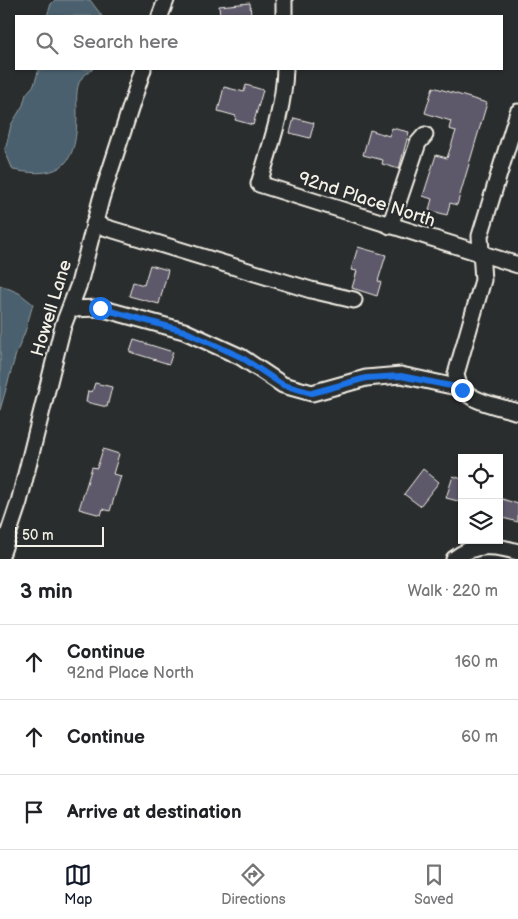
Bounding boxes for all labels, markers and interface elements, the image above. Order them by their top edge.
search box [15,15,503,70]
icon: search [33,29,61,57]
text: Search here [73,31,178,54]
street label: 92nd Place North [296,167,438,232]
street label: Howell Lane [27,257,76,359]
route start [89,297,112,320]
route end [451,379,474,402]
map controls [458,454,503,544]
button: locate [458,454,503,499]
button: layers [458,499,503,544]
scale bar [15,524,104,547]
text: 50 m [22,527,54,544]
text: 3 min [20,579,73,604]
text: Walk · 220 m [408,582,498,601]
text: Continue [67,641,145,664]
icon: ahead [20,648,48,676]
text: 160 m [455,653,498,672]
text: 92nd Place North [67,664,194,683]
icon: ahead [20,723,48,751]
text: Continue [67,726,145,749]
text: 60 m [461,728,498,747]
icon: arrive [20,798,48,826]
text: Arrive at destination [67,801,242,824]
tab: Map [64,861,93,908]
tab: Directions [221,861,286,908]
tab: Saved [414,861,454,908]

